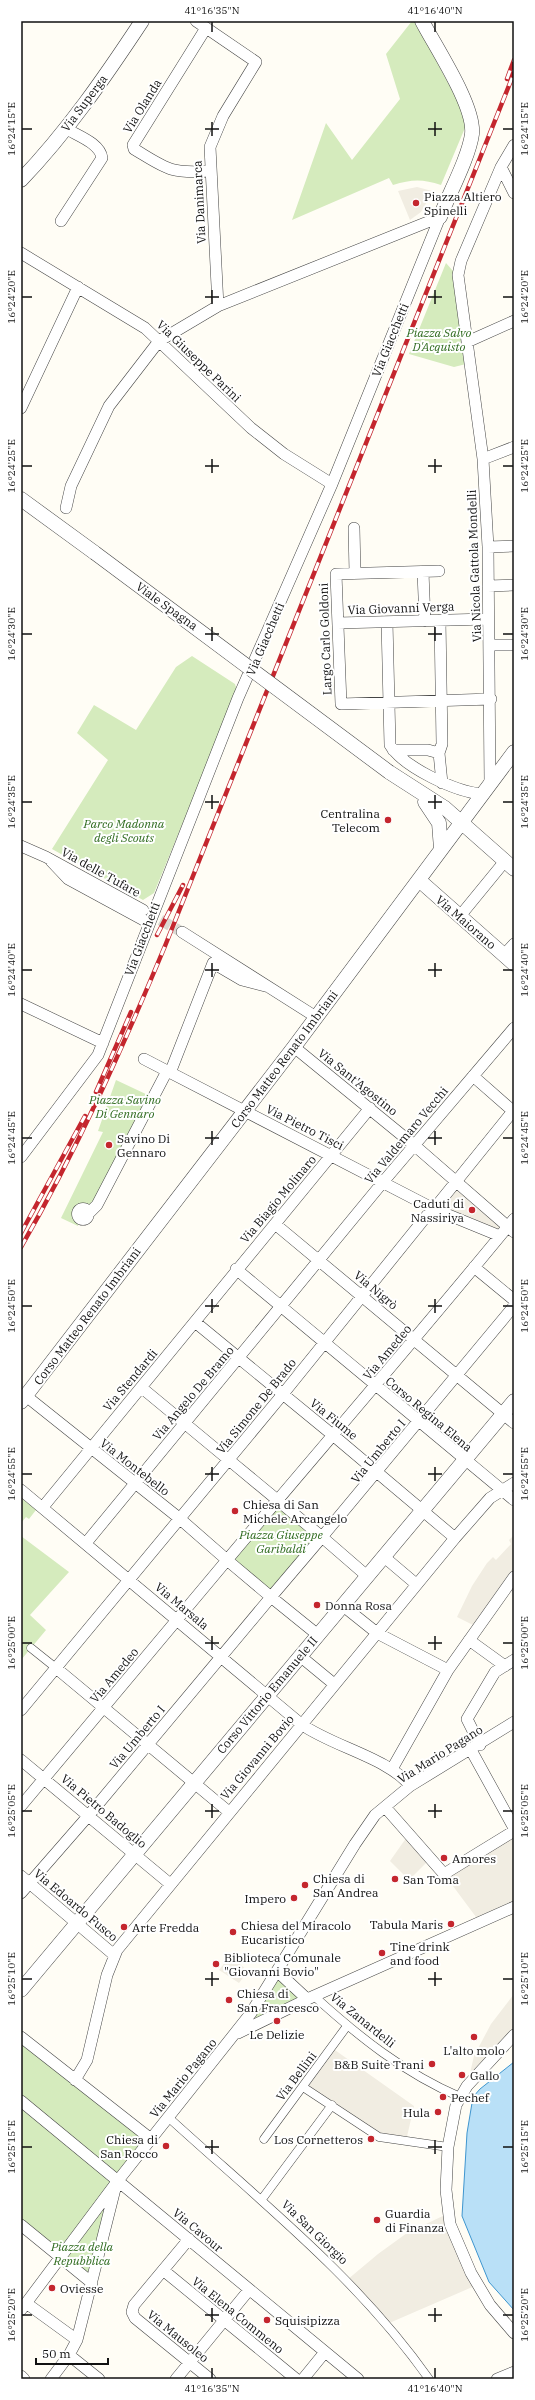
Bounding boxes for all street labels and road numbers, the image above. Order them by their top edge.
street label: Via Superga [58,71,111,135]
street label: Via Olanda [119,76,165,136]
street label: Via Danimarca [189,160,209,244]
street label: Via Giacchetti [368,301,412,379]
street label: Via Giuseppe Parini [154,317,244,405]
street label: Via Nicola Gattola Mondelli [464,489,484,643]
street label: Viale Spagna [133,579,201,634]
street label: Largo Carlo Goldoni [316,582,334,695]
street label: Via Giovanni Verga [347,599,455,617]
street label: Via Giacchetti [243,600,287,678]
street label: Via delle Tufare [59,844,143,900]
street label: Via Maiorano [433,892,499,952]
street label: Via Giacchetti [121,900,163,978]
street label: Corso Matteo Renato Imbriani [227,987,341,1131]
street label: Via Sant'Agostino [315,1045,401,1119]
street label: Via Valdemaro Vecchi [361,1083,451,1187]
street label: Via Pietro Tisci [264,1101,347,1153]
street label: Via Biagio Molinaro [237,1152,319,1246]
street label: Corso Matteo Renato Imbriani [30,1244,144,1388]
street label: Via Nigrò [351,1267,401,1313]
street label: Via Amedeo [360,1321,415,1383]
street label: Via Angelo De Bramo [149,1343,237,1443]
street label: Via Stendardi [100,1346,160,1414]
street label: Via Simone De Brado [213,1355,299,1457]
street label: Corso Regina Elena [383,1373,476,1455]
street label: Via Fiume [307,1395,361,1443]
street label: Via Umberto I [348,1416,408,1486]
street label: Via Montebello [97,1435,173,1499]
street label: Via Marsala [152,1579,212,1633]
street label: Corso Vittorio Emanuele II [213,1633,321,1757]
street label: Via Amedeo [87,1644,142,1706]
street label: Via Umberto I [106,1702,168,1772]
street label: Via Giovanni Bovio [217,1711,297,1803]
street label: Via Mario Pagano [395,1722,486,1786]
street label: Via Pietro Badoglio [58,1771,150,1851]
street label: Via Edoardo Fusco [31,1866,121,1945]
street label: Via Zanardelli [327,1989,399,2051]
street label: Via Mario Pagano [146,2035,220,2121]
street label: Via Bellini [273,2048,319,2104]
street label: Via San Giorgio [279,2197,351,2268]
street label: Via Cavour [170,2205,227,2256]
street label: Via Elena Commeno [189,2273,287,2357]
street label: Via Mausoleo [144,2307,212,2365]

